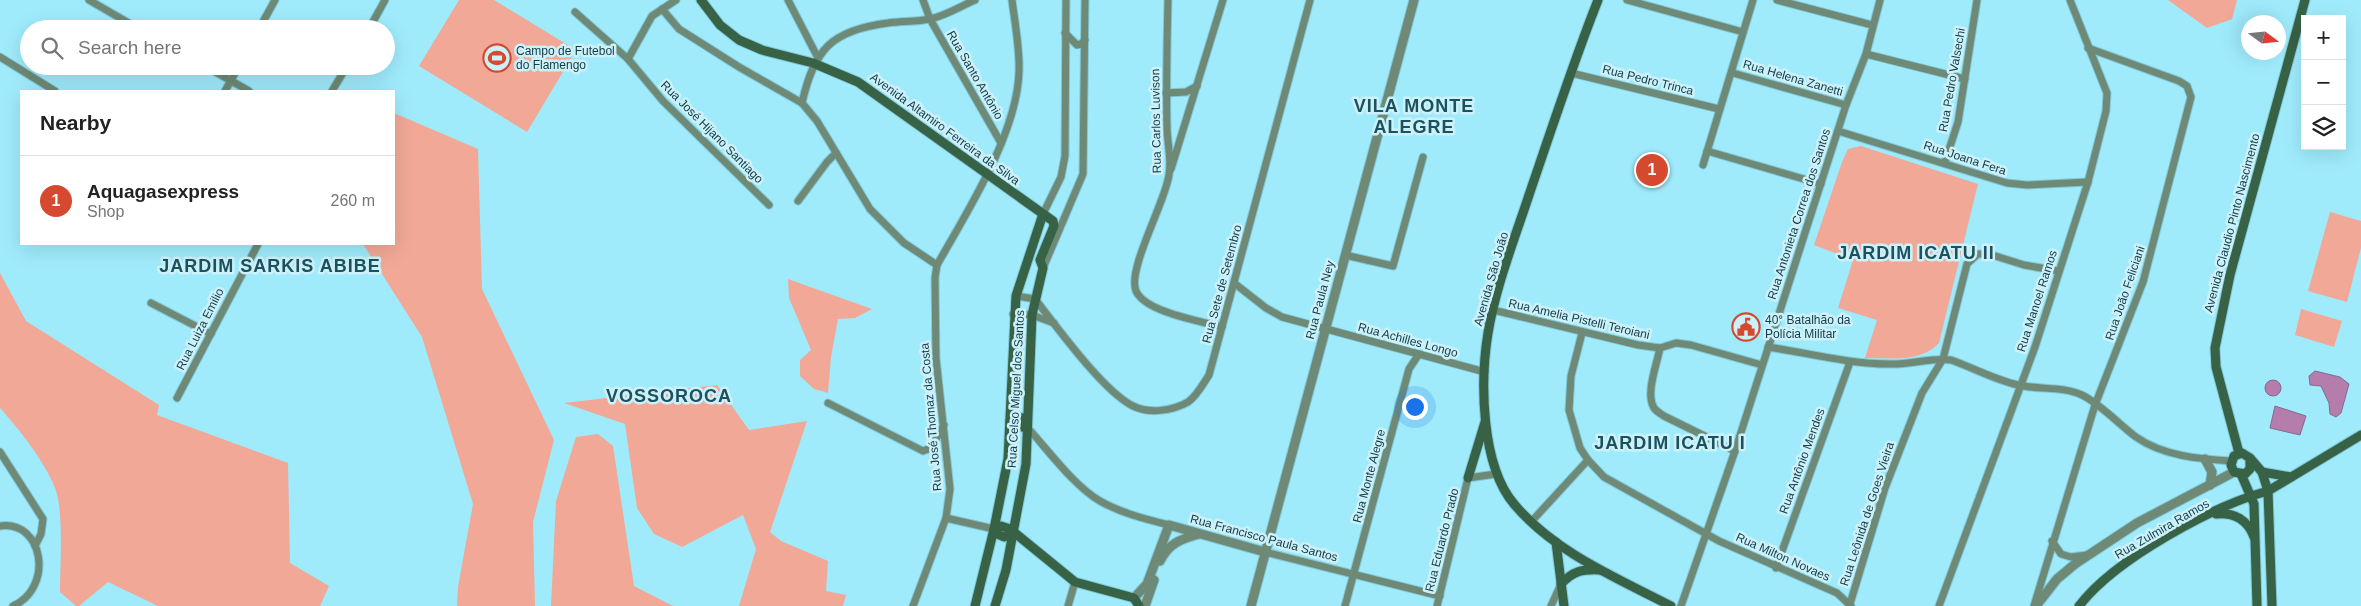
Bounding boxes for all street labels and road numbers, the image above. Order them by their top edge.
street label: Rua Pedro Valsechi [1936,27,1968,133]
street label: Rua Santo Antônio [944,28,1006,122]
street label: Rua Helena Zanetti [1741,57,1845,99]
street label: Rua Pedro Trinca [1601,62,1695,98]
street label: Rua Carlos Luvison [1148,69,1164,173]
street label: Avenida Altamiro Ferreira da Silva [868,70,1023,188]
street label: Rua José Hijano Santiago [658,78,766,186]
street label: Rua Antonieta Correa dos Santos [1765,127,1833,301]
street label: Avenida Claudio Pinto Nascimento [2201,132,2263,314]
street label: Rua Joana Fera [1922,138,2008,178]
street label: Rua Sete de Setembro [1199,223,1245,345]
street label: Avenida São João [1471,230,1511,328]
street label: Rua João Feliciani [2102,244,2148,342]
street label: Rua Manoel Ramos [2014,248,2060,354]
street label: Rua Paula Ney [1303,259,1337,341]
street label: Rua Luiza Emilio [173,285,227,372]
street label: Rua Amelia Pistelli Teroiani [1507,296,1651,342]
street label: Rua Celso Miguel dos Santos [1005,310,1027,468]
street label: Rua Achilles Longo [1357,320,1460,360]
street label: Rua José Thomaz da Costa [918,342,944,492]
street label: Rua Antônio Mendes [1776,406,1828,516]
street label: Rua Monte Alegre [1350,427,1388,524]
street label: Rua Leônida de Goes Vieira [1837,440,1897,588]
street label: Rua Eduardo Prado [1422,487,1462,593]
street label: Rua Zulmira Ramos [2112,496,2212,562]
street label: Rua Francisco Paula Santos [1189,512,1339,564]
street label: Rua Milton Novaes [1734,530,1832,584]

